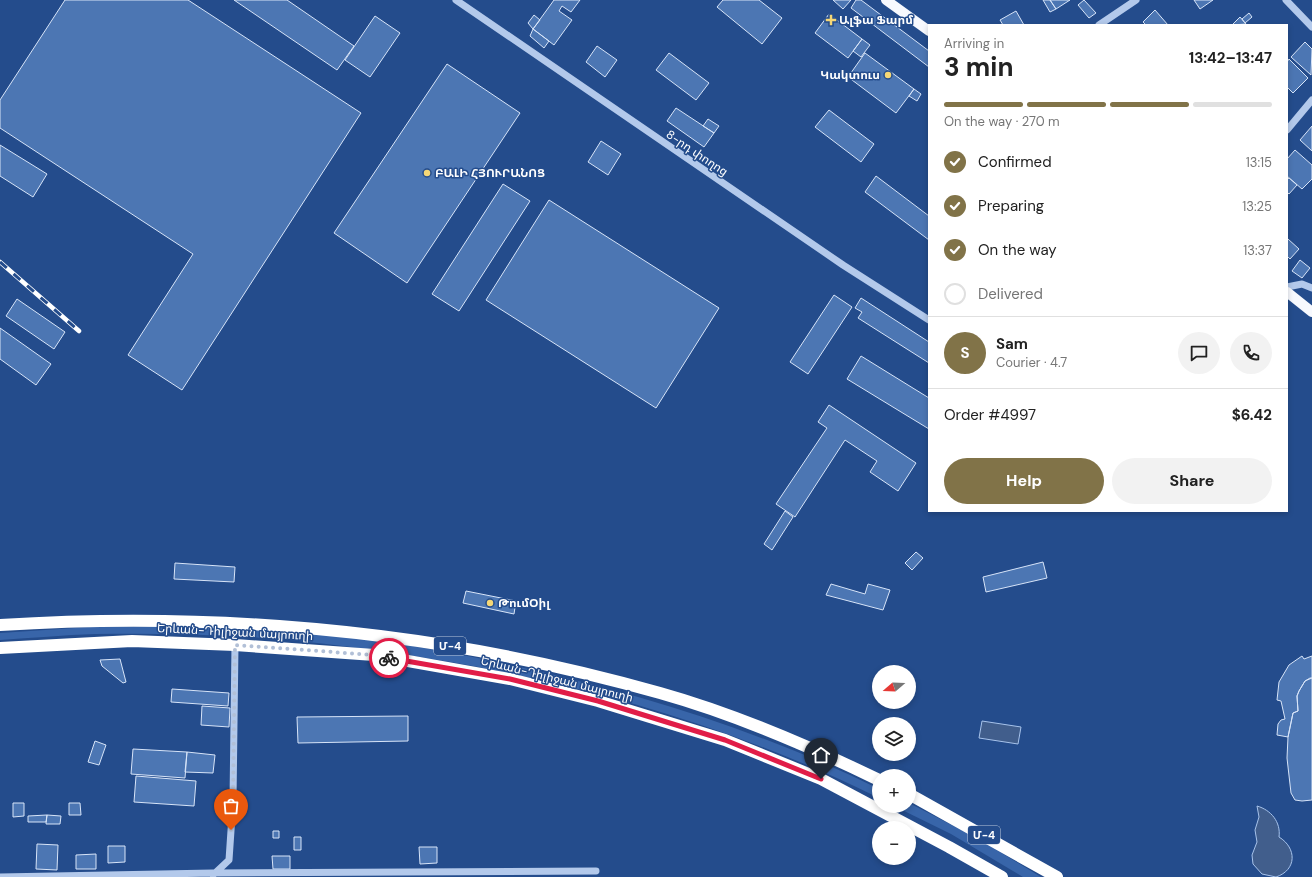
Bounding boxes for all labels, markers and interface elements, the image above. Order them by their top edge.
place label: Ալֆա Ֆարմ [839,12,913,28]
marker: Ալֆա Ֆարմ [826,15,836,25]
text: Arriving in [944,35,1004,52]
text: 13:42–13:47 [1189,48,1272,68]
text: 3 min [944,50,1013,84]
place label: Կակտուս [820,67,880,83]
marker: Կակտուս [883,70,893,80]
text: On the way · 270 m [944,113,1060,130]
street label: 8-րդ փողոց [663,126,731,180]
icon: check [944,151,966,173]
text: Confirmed [978,152,1052,172]
text: 13:15 [1246,154,1272,171]
place label: ԲԱԼԻ ՀՅՈՒՐԱՆՈՑ [435,165,545,181]
marker: ԲԱԼԻ ՀՅՈՒՐԱՆՈՑ [422,168,432,178]
icon: check [944,195,966,217]
text: Preparing [978,196,1044,216]
text: 13:25 [1242,198,1272,215]
icon: check [944,239,966,261]
text: On the way [978,240,1057,260]
text: 13:37 [1243,242,1272,259]
text: Delivered [978,284,1043,304]
button: chat [1178,332,1220,374]
button: phone [1230,332,1272,374]
text: Sam [996,334,1028,354]
text: S [960,343,970,363]
text: Courier · 4.7 [996,354,1067,371]
text: Order #4997 [944,405,1036,425]
text: $6.42 [1232,405,1272,425]
button: Help [944,458,1104,504]
button: Share [1112,458,1272,504]
place label: ԹումՕիլ [498,595,551,611]
marker: ԹումՕիլ [485,598,495,608]
street label: Երևան-Դիլիջան մայրուղի [156,620,314,644]
road number: Մ-4 [434,637,466,655]
courier [369,638,409,678]
icon: bike [378,647,400,669]
street label: Երևան-Դիլիջան մայրուղի [479,652,635,706]
north arrow [872,665,916,709]
map controls [872,665,916,865]
button: layers [872,717,916,761]
pin [804,738,838,779]
icon: home [810,744,832,766]
button: + [872,769,916,813]
pin [214,789,248,830]
icon: bag [220,795,242,817]
button: − [872,821,916,865]
road number: Մ-4 [968,826,1000,844]

